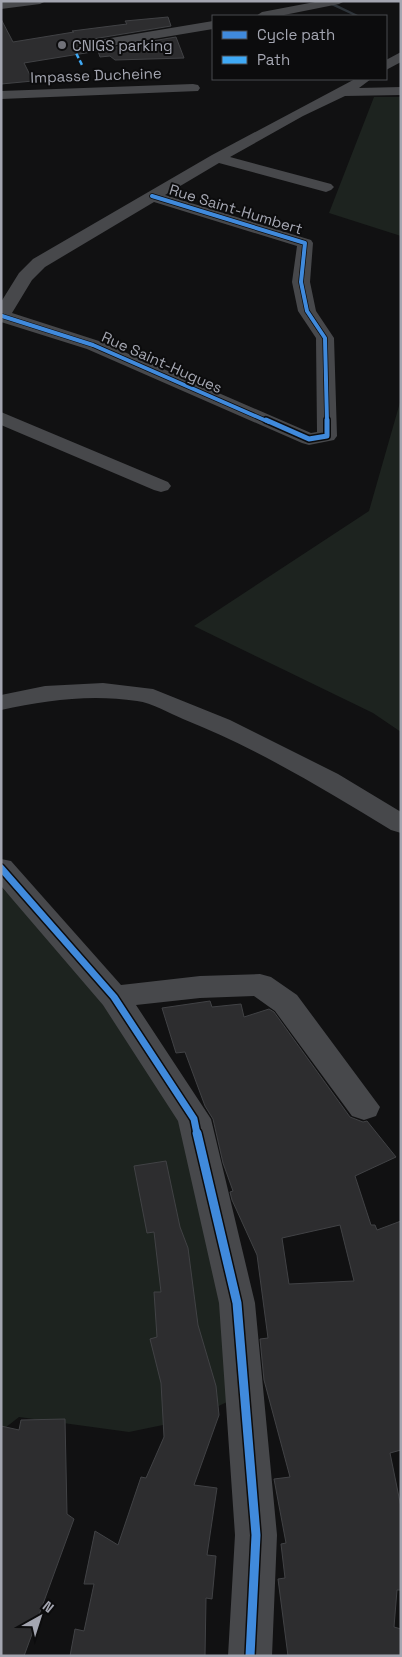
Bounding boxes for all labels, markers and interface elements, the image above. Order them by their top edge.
legend [212,15,387,80]
text: Cycle path [257,25,335,44]
place label: CNIGS parking [72,36,173,55]
marker: CNIGS parking [56,39,68,51]
text: Path [257,50,290,69]
street label: Impasse Ducheine [30,63,162,87]
street label: Rue Saint-Humbert [167,180,305,238]
street label: Rue Saint-Hugues [99,327,225,397]
north arrow [15,1592,65,1642]
text: N [39,1597,57,1617]

